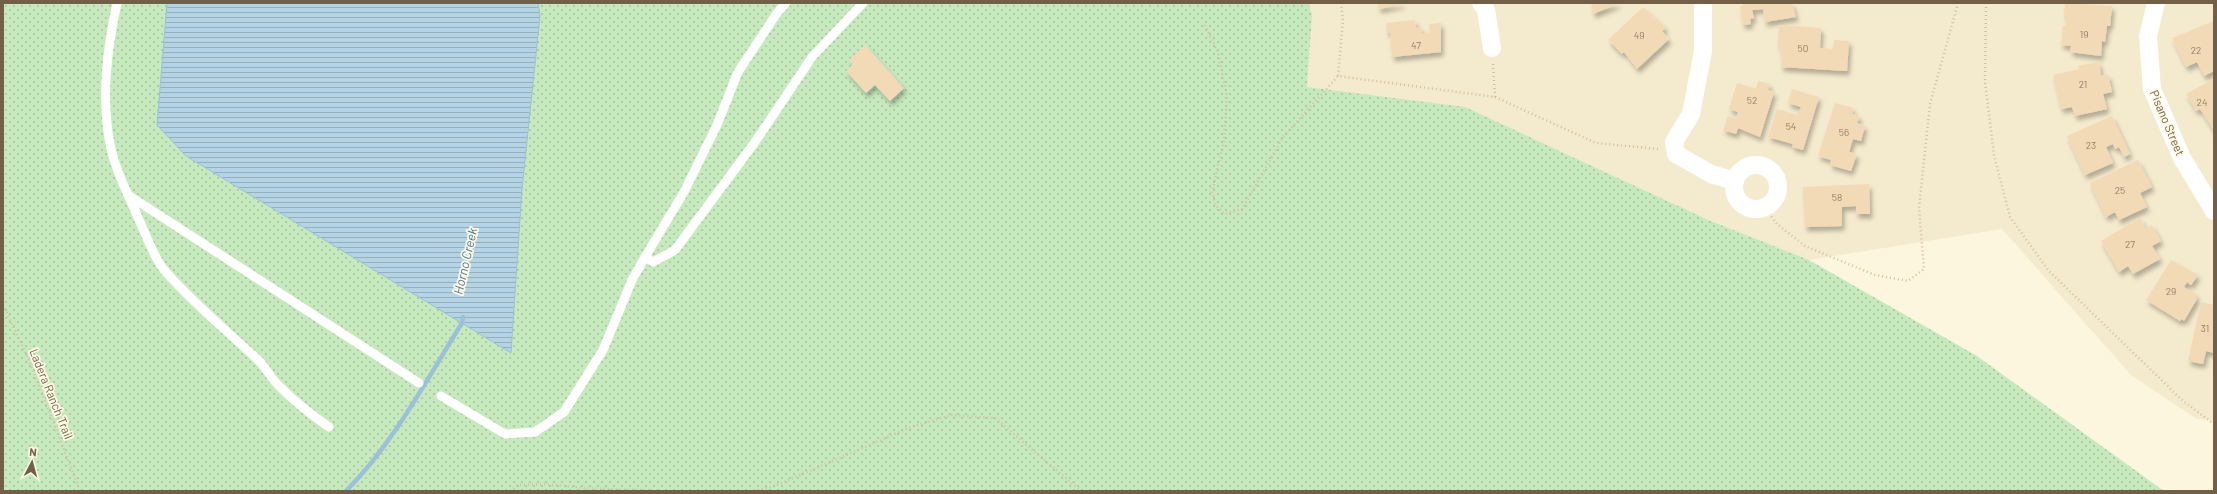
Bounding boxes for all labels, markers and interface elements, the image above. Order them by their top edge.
house number: 19 [2080,28,2088,40]
house number: 49 [1634,29,1644,41]
house number: 47 [1411,39,1421,51]
house number: 50 [1798,42,1808,54]
house number: 22 [2191,44,2201,56]
house number: 21 [2079,78,2087,90]
street label: Pisano Street [2148,88,2188,158]
house number: 52 [1747,94,1757,106]
house number: 24 [2197,96,2207,108]
house number: 54 [1786,120,1796,132]
house number: 56 [1839,126,1849,138]
house number: 23 [2086,139,2096,151]
house number: 25 [2115,184,2125,196]
house number: 58 [1832,191,1842,203]
water label: Horno Creek [450,226,481,296]
house number: 27 [2125,238,2135,250]
house number: 29 [2166,285,2176,297]
house number: 31 [2201,322,2209,334]
street label: Ladera Ranch Trail [27,346,76,441]
north arrow [12,442,52,482]
text: N [29,445,37,458]

